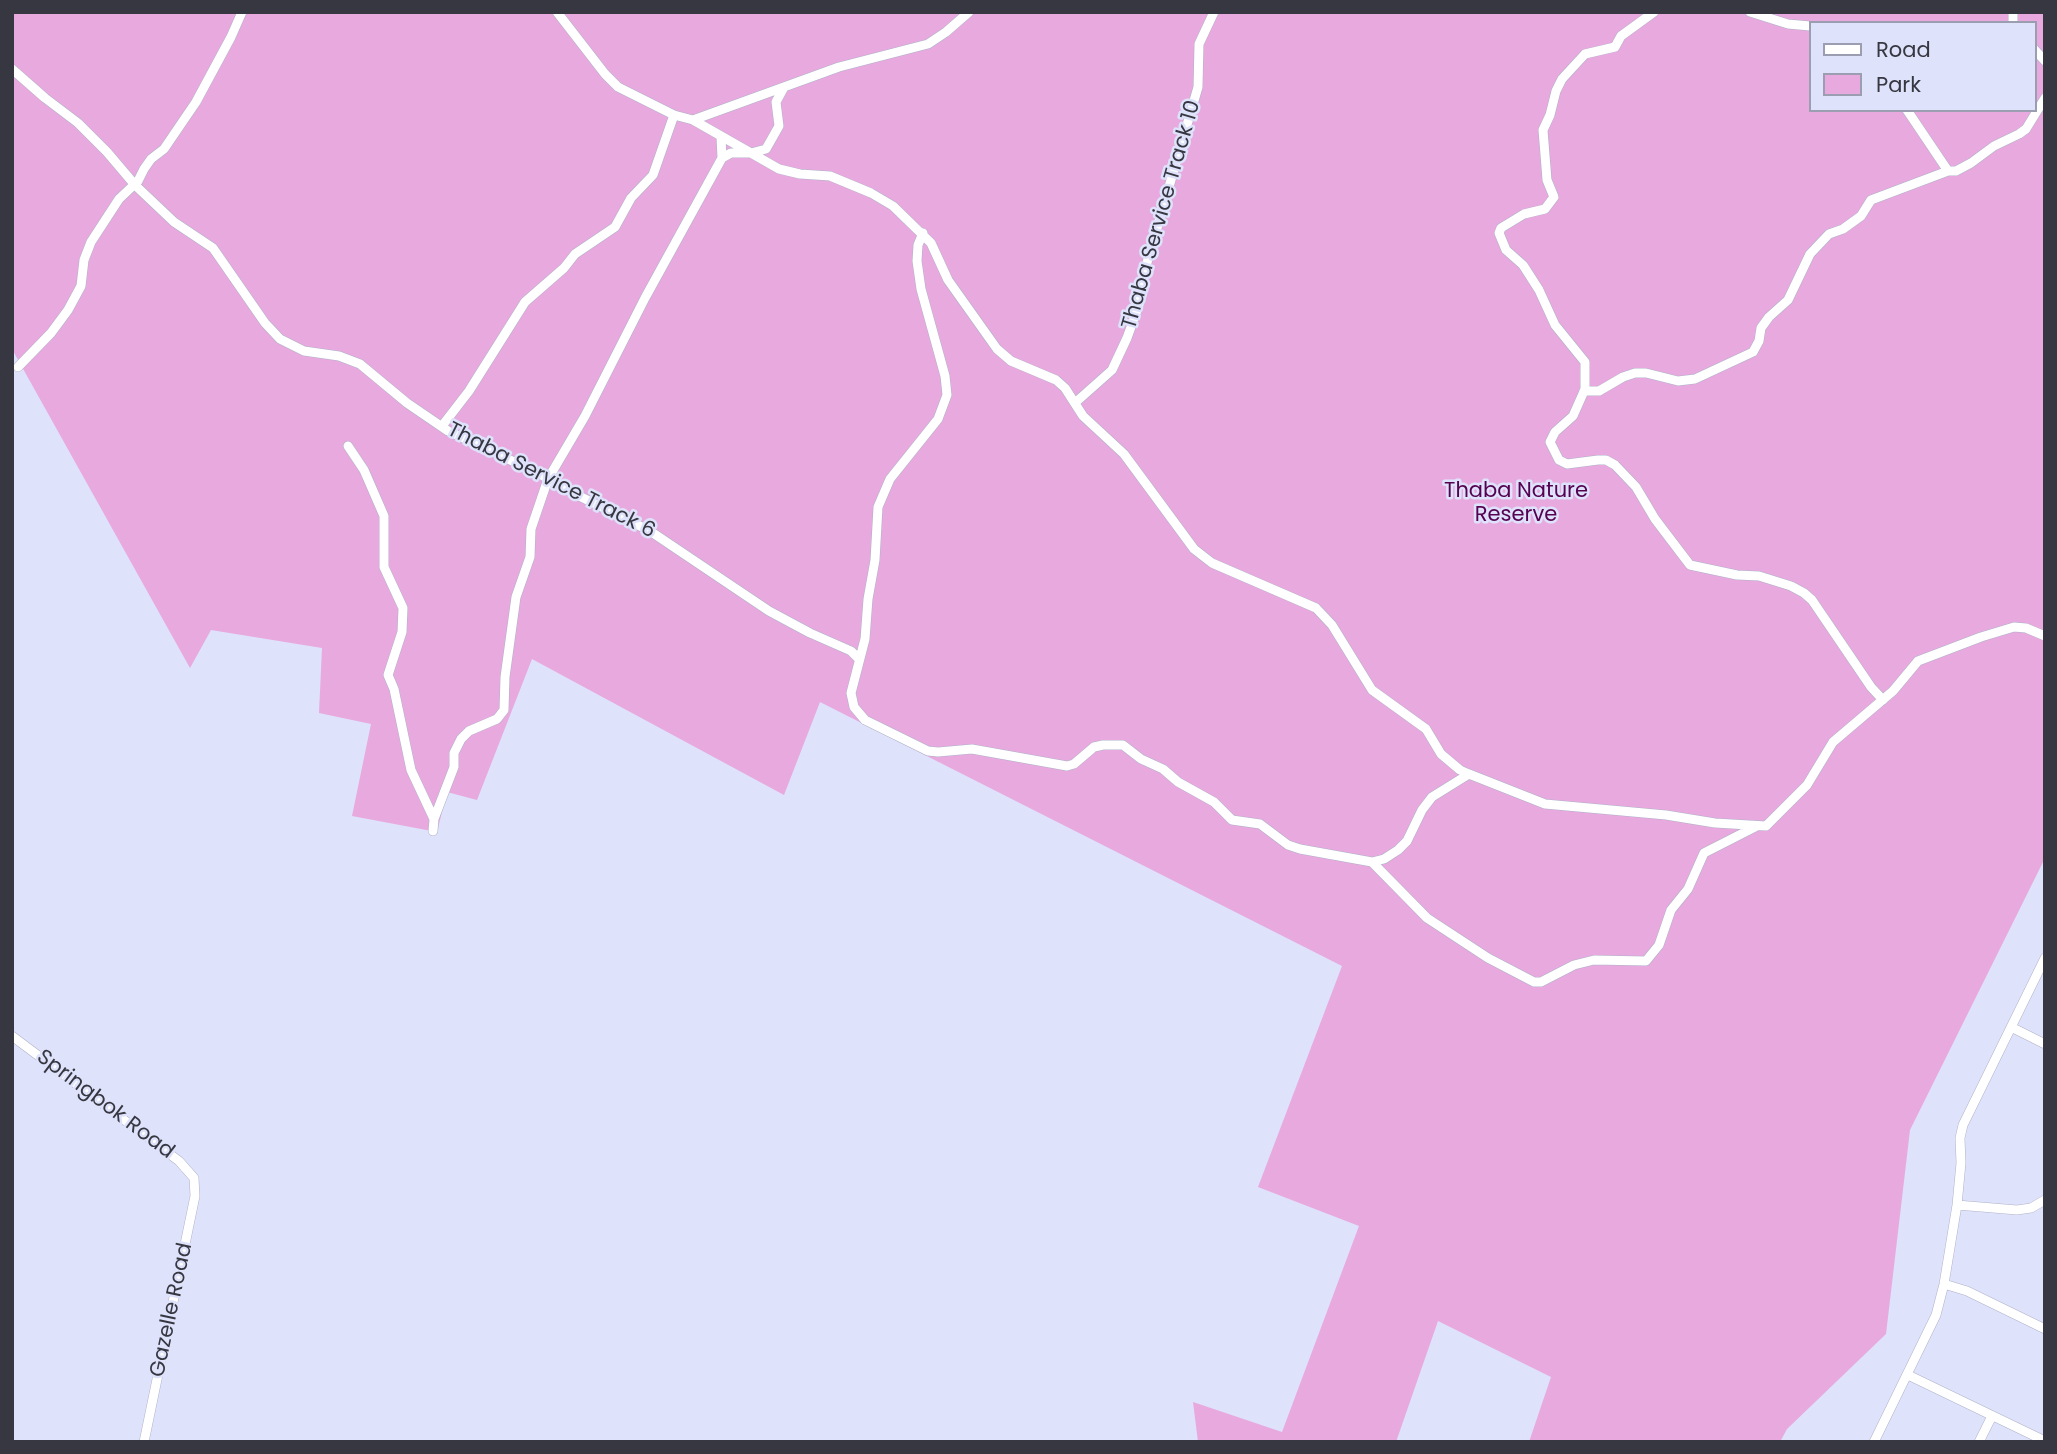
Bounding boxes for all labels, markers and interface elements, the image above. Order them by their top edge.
legend [1808,21,2036,112]
text: Road [1876,35,1931,64]
text: Park [1876,70,1921,99]
street label: Thaba Service Track 10 [1117,98,1207,332]
street label: Thaba Service Track 6 [443,417,659,545]
park label: Thaba Nature Reserve [1444,479,1588,529]
street label: Springbok Road [31,1045,179,1165]
street label: Gazelle Road [145,1241,199,1379]

